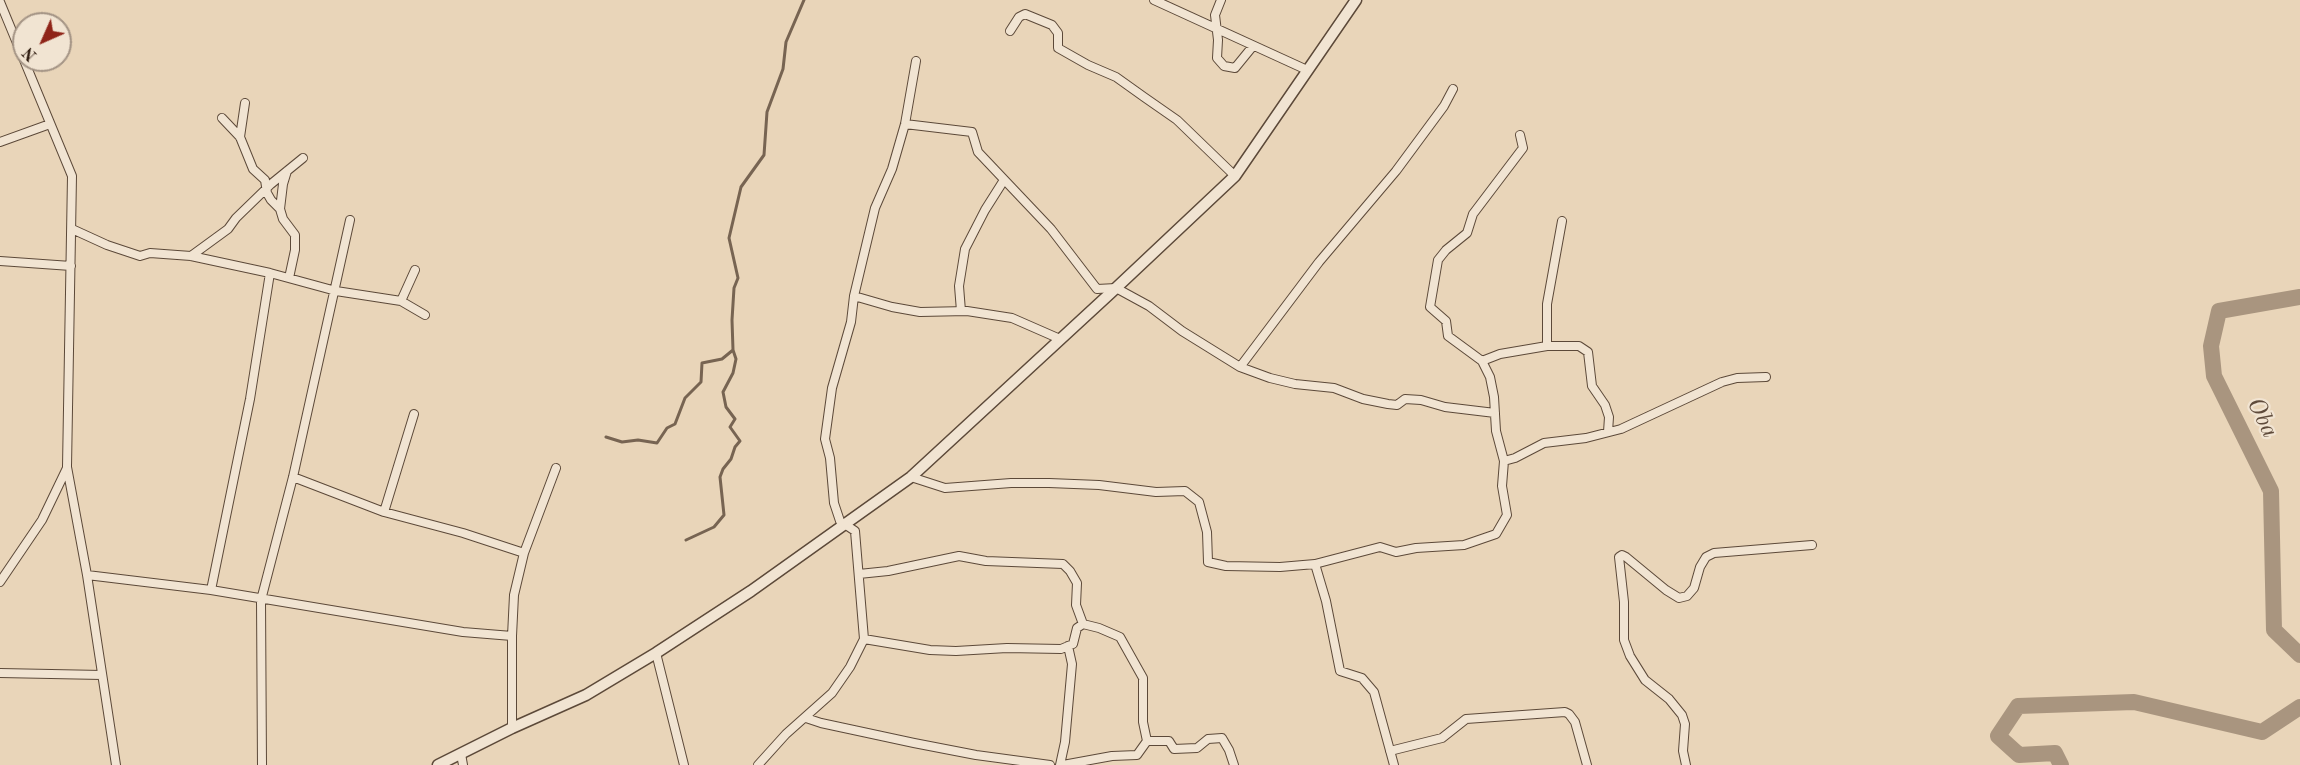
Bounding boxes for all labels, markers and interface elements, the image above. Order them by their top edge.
north arrow [12,12,72,72]
text: N [21,43,41,63]
water label: Oba [2240,393,2284,443]

